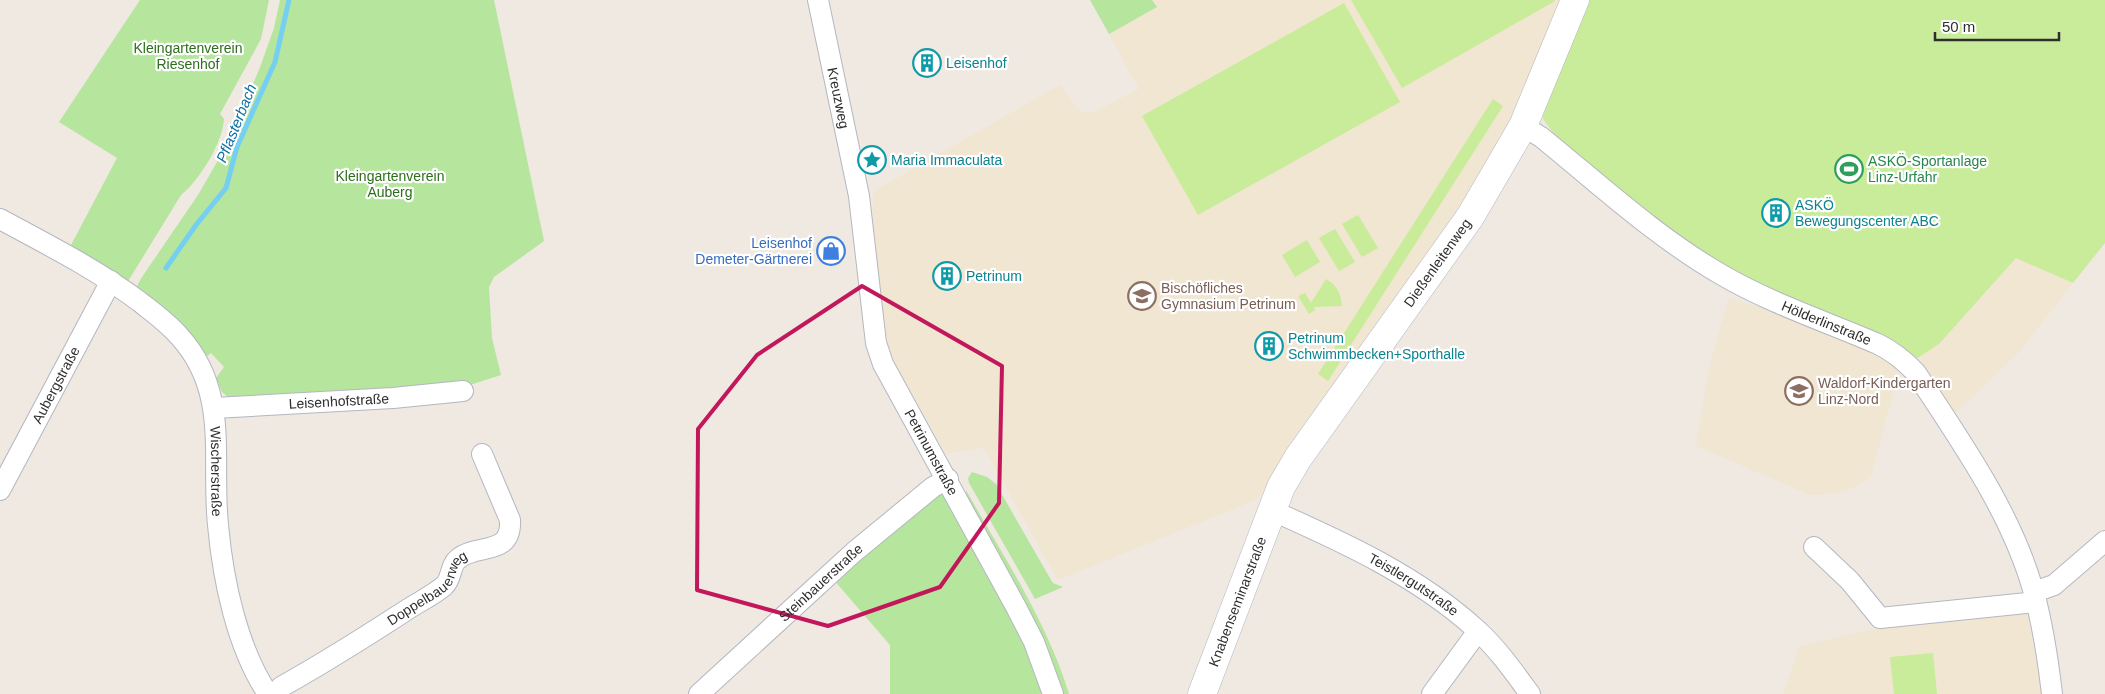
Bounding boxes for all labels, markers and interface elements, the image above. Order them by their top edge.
scale bar [1935,10,2059,42]
text: 50 m [1942,18,1975,35]
park label: Kleingartenverein Riesenhof [134,40,242,72]
building icon: Leisenhof [912,48,942,78]
place label: Leisenhof [946,55,1007,71]
street label: Kreuzweg [824,66,853,130]
water label: Pflasterbach [212,81,260,165]
place icon: Maria Immaculata [857,145,887,175]
place label: Maria Immaculata [891,152,1002,168]
place label: ASKÖ-Sportanlage Linz-Urfahr [1868,152,1987,185]
sports icon: ASKÖ-Sportanlage Linz-Urfahr [1834,154,1864,184]
park label: Kleingartenverein Auberg [336,168,444,200]
place label: ASKÖ Bewegungscenter ABC [1795,196,1939,229]
building icon: ASKÖ Bewegungscenter ABC [1761,198,1791,228]
street label: Dießenleitenweg [1400,216,1474,310]
place label: Leisenhof Demeter-Gärtnerei [695,235,812,267]
shop icon: Leisenhof Demeter-Gärtnerei [816,236,846,266]
building icon: Petrinum [932,261,962,291]
place label: Petrinum [966,268,1022,284]
place label: Bischöfliches Gymnasium Petrinum [1161,280,1296,312]
school or university icon: Bischöfliches Gymnasium Petrinum [1127,281,1157,311]
street label: Hölderlinstraße [1779,297,1874,348]
place label: Petrinum Schwimmbecken+Sporthalle [1288,330,1465,362]
building icon: Petrinum Schwimmbecken+Sporthalle [1254,331,1284,361]
street label: Aubergstraße [29,343,83,426]
place label: Waldorf-Kindergarten Linz-Nord [1818,375,1951,407]
school or university icon: Waldorf-Kindergarten Linz-Nord [1784,376,1814,406]
street label: Leisenhofstraße [288,390,390,412]
street label: Petrinumstraße [901,406,961,498]
street label: Wischerstraße [207,426,225,517]
street label: Knabenseminarstraße [1205,534,1269,669]
street label: Steinbauerstraße [776,540,866,625]
street label: Doppelbauerweg [384,547,470,628]
street label: Teistlergutstraße [1366,550,1462,619]

